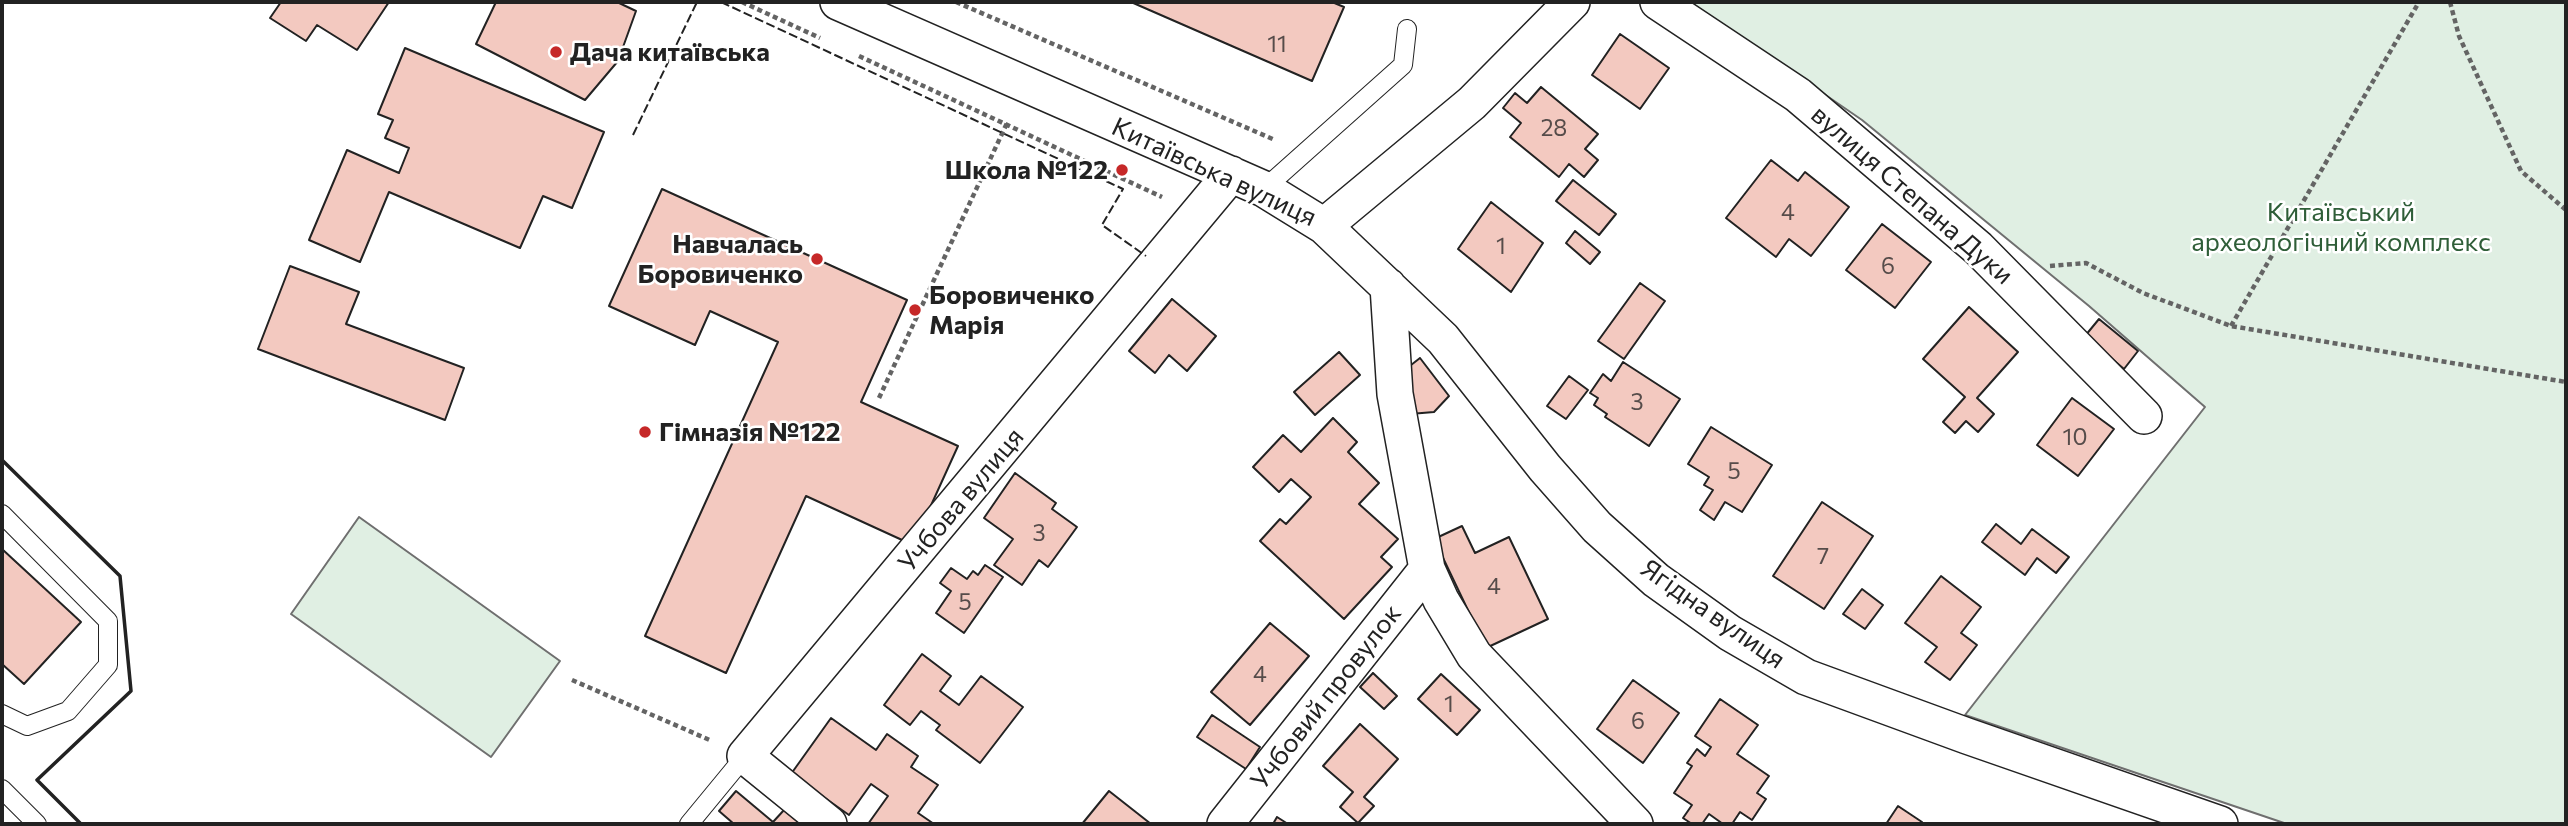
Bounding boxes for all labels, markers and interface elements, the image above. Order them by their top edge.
house number: 11 [1267,30,1287,58]
place label: Дача китаївська [570,36,770,68]
marker: Дача китаївська [548,44,564,60]
street label: вулиця Степана Дуки [1805,99,2019,291]
street label: Китаївська вулиця [1107,111,1321,233]
house number: 28 [1541,114,1567,142]
place label: Школа №122 [945,154,1108,186]
marker: Школа №122 [1114,162,1130,178]
park label: Китаївський археологічний комплекс [2191,196,2491,258]
house number: 4 [1781,198,1795,226]
place label: Навчалась Боровиченко [638,228,803,290]
house number: 1 [1496,232,1506,260]
marker: Навчалась Боровиченко [809,251,825,267]
house number: 6 [1881,252,1895,280]
place label: Боровиченко Марія [929,279,1094,340]
marker: Боровиченко Марія [907,302,923,318]
house number: 3 [1630,388,1644,416]
place label: Гімназія №122 [659,416,840,448]
street label: Учбова вулиця [892,422,1030,578]
house number: 10 [2063,423,2087,451]
marker: Гімназія №122 [637,424,653,440]
house number: 5 [1727,457,1741,485]
house number: 3 [1032,519,1046,547]
house number: 7 [1817,542,1829,570]
street label: Ягідна вулиця [1635,553,1791,675]
house number: 4 [1487,572,1501,600]
house number: 5 [958,588,972,616]
street label: Учбовий провулок [1244,598,1408,796]
house number: 4 [1253,660,1267,688]
house number: 1 [1444,690,1454,718]
house number: 6 [1631,707,1645,735]

